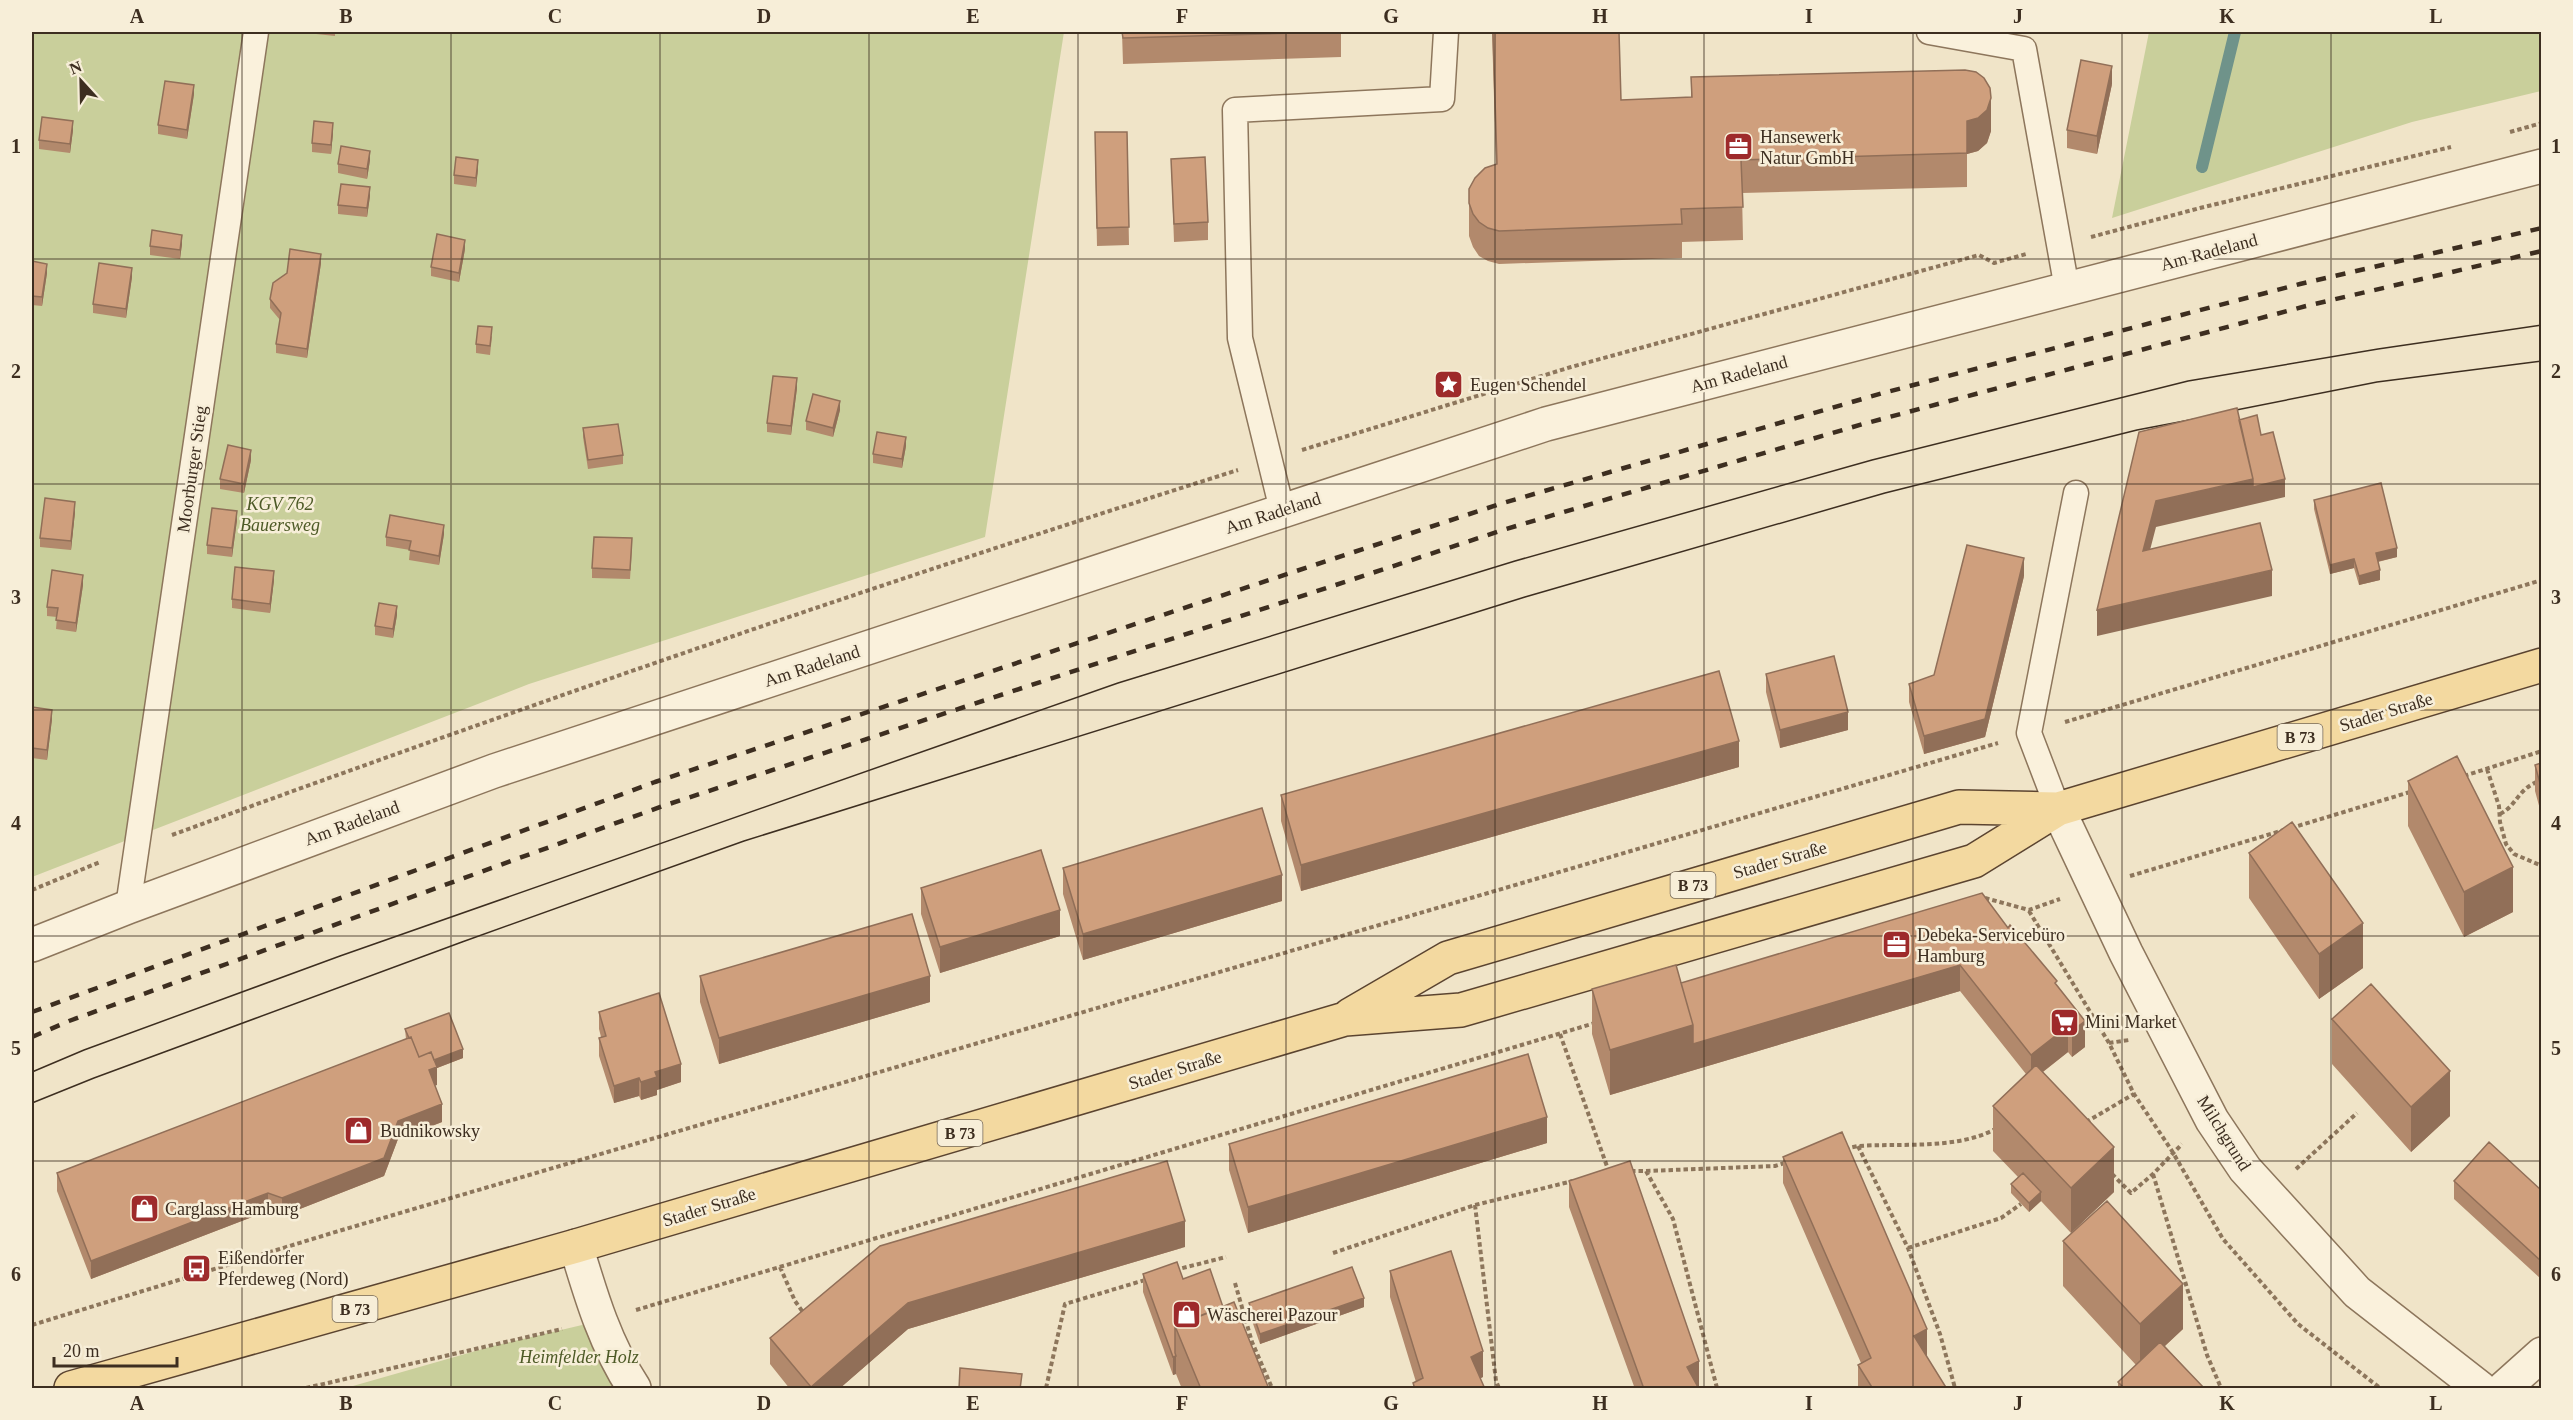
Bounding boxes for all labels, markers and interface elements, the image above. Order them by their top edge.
text: A [130,5,145,27]
text: B [339,5,353,27]
text: C [548,5,562,27]
text: D [757,5,771,27]
text: E [966,5,980,27]
text: F [1176,5,1188,27]
text: G [1383,5,1399,27]
text: H [1592,5,1608,27]
text: I [1805,5,1813,27]
text: J [2013,5,2023,27]
text: K [2219,5,2235,27]
text: L [2429,5,2443,27]
north arrow [51,51,111,111]
text: N [67,57,85,78]
place label: Hansewerk Natur GmbH [1760,127,1854,168]
office icon: Hansewerk Natur GmbH [1723,131,1755,163]
text: 1 [11,135,21,157]
text: 1 [2551,135,2561,157]
street label: Am Radeland [2158,229,2260,275]
street label: Am Radeland [1688,351,1790,397]
text: 2 [11,360,21,382]
text: 2 [2551,360,2561,382]
place icon: Eugen Schendel [1433,369,1465,401]
place label: Eugen Schendel [1470,375,1586,395]
street label: Moorburger Stieg [173,404,211,534]
street label: Am Radeland [1223,488,1323,538]
park label: KGV 762 Bauersweg [240,494,320,535]
text: 3 [11,586,21,608]
text: 3 [2551,586,2561,608]
street label: Am Radeland [762,641,862,691]
street label: Stader Straße [2337,688,2435,736]
road number: B 73 [2278,724,2322,750]
street label: Am Radeland [302,797,402,849]
text: 4 [11,812,21,834]
text: 4 [2551,812,2561,834]
street label: Stader Straße [1731,837,1829,883]
road number: B 73 [1670,872,1716,898]
place label: Debeka-Servicebüro Hamburg [1917,925,2065,966]
office icon: Debeka-Servicebüro Hamburg [1880,929,1912,961]
supermarket icon: Mini Market [2048,1006,2080,1038]
place label: Mini Market [2085,1012,2177,1032]
text: 5 [11,1037,21,1059]
text: 5 [2551,1037,2561,1059]
street label: Stader Straße [1126,1046,1224,1094]
street label: Milchgrund [2193,1092,2255,1174]
shop icon: Budnikowsky [343,1115,375,1147]
road number: B 73 [938,1120,982,1146]
place label: Budnikowsky [380,1121,480,1141]
street label: Stader Straße [660,1183,758,1231]
shop icon: Carglass Hamburg [128,1193,160,1225]
place label: Carglass Hamburg [165,1199,299,1219]
place label: Eißendorfer Pferdeweg (Nord) [218,1248,348,1290]
bus stop icon: Eißendorfer Pferdeweg (Nord) [181,1252,213,1284]
text: 6 [11,1263,21,1285]
text: 6 [2551,1263,2561,1285]
road number: B 73 [332,1296,378,1322]
shop icon: Wäscherei Pazour [1170,1299,1202,1331]
place label: Wäscherei Pazour [1207,1305,1337,1325]
scale bar [54,1330,177,1368]
text: 20 m [63,1341,100,1361]
park label: Heimfelder Holz [518,1347,639,1367]
text: A [130,1392,145,1414]
text: B [339,1392,353,1414]
text: C [548,1392,562,1414]
text: D [757,1392,771,1414]
text: E [966,1392,980,1414]
text: F [1176,1392,1188,1414]
text: G [1383,1392,1399,1414]
text: H [1592,1392,1608,1414]
text: I [1805,1392,1813,1414]
text: J [2013,1392,2023,1414]
text: K [2219,1392,2235,1414]
text: L [2429,1392,2443,1414]

